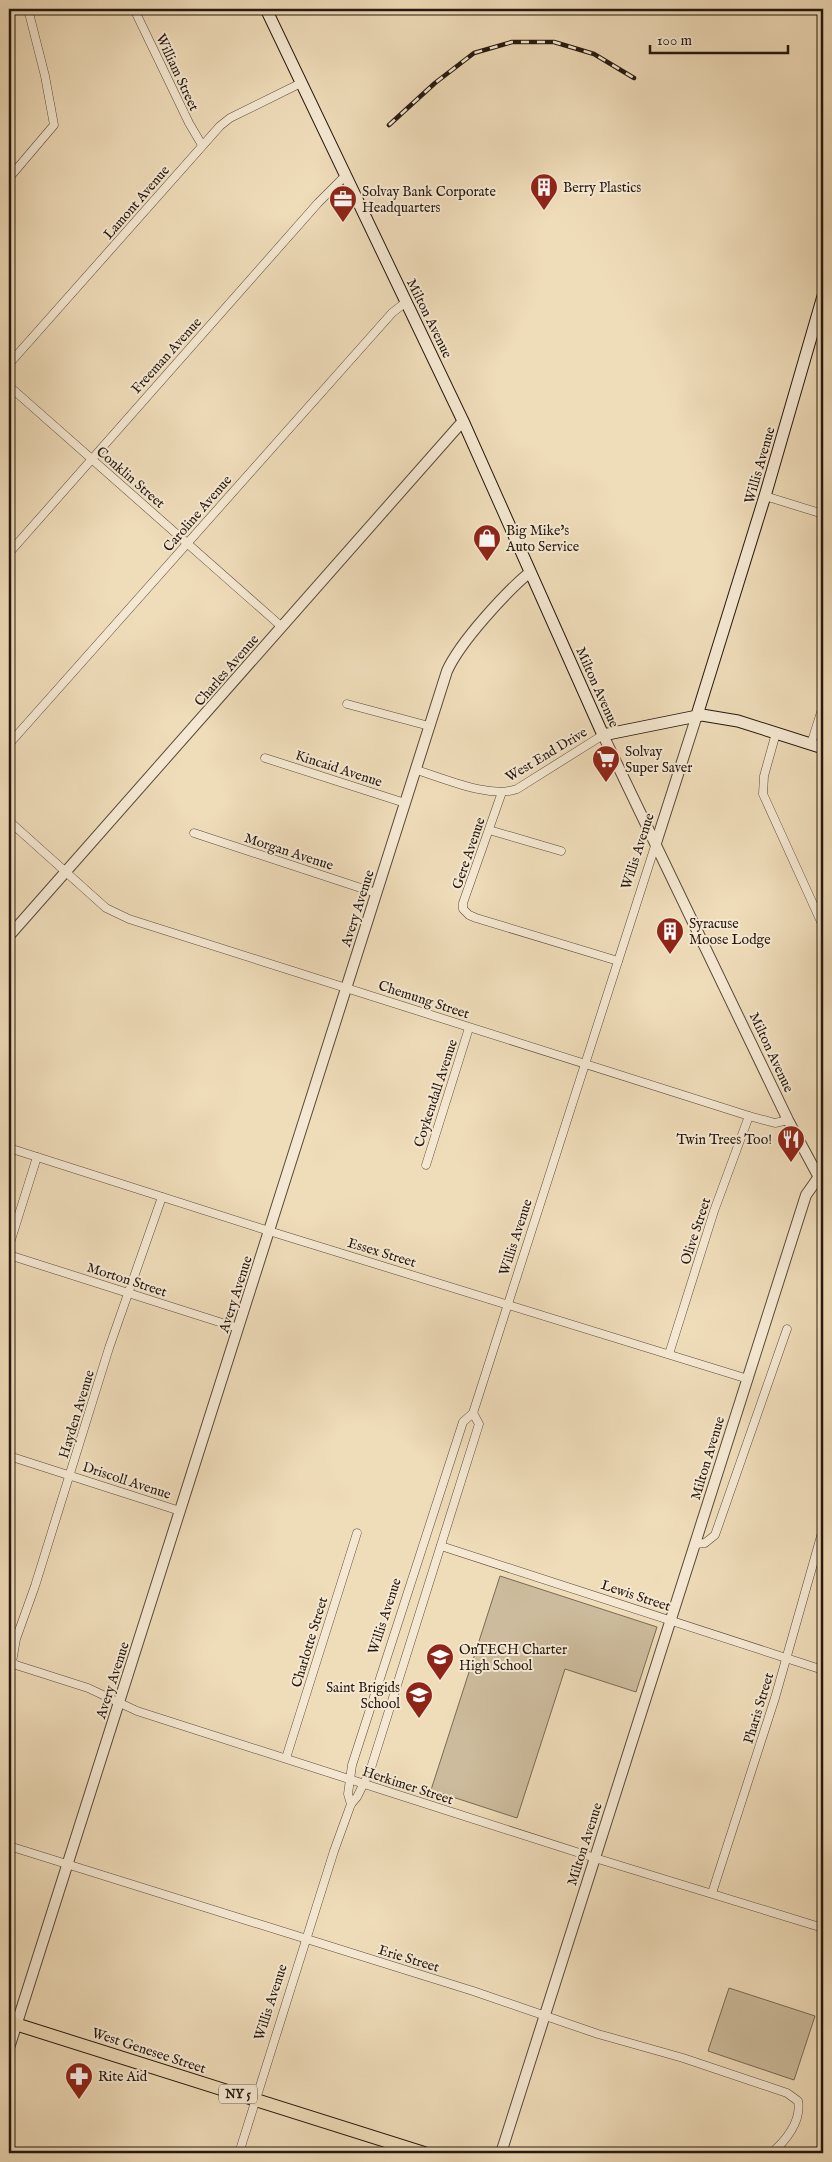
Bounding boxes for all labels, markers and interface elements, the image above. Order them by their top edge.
scale bar [650,22,787,54]
street label: William Street [151,31,203,114]
text: 100 m [657,31,693,50]
street label: Lamont Avenue [100,161,174,243]
building icon: Berry Plastics [529,172,559,211]
place label: Berry Plastics [563,179,641,197]
place label: Solvay Bank Corporate Headquarters [362,183,496,217]
office icon: Solvay Bank Corporate Headquarters [328,184,358,223]
street label: Milton Avenue [402,276,456,362]
street label: Freeman Avenue [128,313,206,398]
street label: Willis Avenue [740,424,780,506]
street label: Conklin Street [92,443,169,513]
street label: Caroline Avenue [159,471,236,556]
place label: Big Mike's Auto Service [505,522,580,556]
shop icon: Big Mike's Auto Service [472,523,502,562]
street label: Charles Avenue [191,631,263,710]
street label: Milton Avenue [571,644,623,731]
street label: West End Drive [502,723,591,786]
place label: Solvay Super Saver [625,743,692,777]
supermarket icon: Solvay Super Saver [591,744,621,783]
street label: Kincaid Avenue [293,746,385,792]
street label: Willis Avenue [617,810,659,892]
street label: Gere Avenue [448,814,490,892]
street label: Morgan Avenue [242,829,336,875]
street label: Avery Avenue [337,867,379,950]
place label: Syracuse Moose Lodge [689,915,771,949]
building icon: Syracuse Moose Lodge [655,916,685,955]
street label: Chemung Street [376,977,472,1023]
street label: Milton Avenue [745,1010,798,1096]
street label: Coykendall Avenue [410,1037,462,1150]
restaurant icon: Twin Trees Too! [776,1124,806,1163]
place label: Twin Trees Too! [677,1131,772,1149]
street label: Olive Street [677,1195,715,1267]
street label: Willis Avenue [495,1196,537,1278]
street label: Essex Street [345,1234,418,1272]
street label: Avery Avenue [215,1253,257,1336]
street label: Morton Street [84,1259,169,1301]
street label: Hayden Avenue [55,1367,99,1461]
street label: Milton Avenue [687,1414,729,1502]
street label: Driscoll Avenue [80,1458,174,1504]
street label: Willis Avenue [364,1575,406,1657]
street label: Lewis Street [599,1576,673,1616]
street label: Charlotte Street [288,1595,332,1690]
street label: Avery Avenue [92,1639,134,1722]
place label: OnTECH Charter High School [459,1641,567,1675]
school or university icon: OnTECH Charter High School [425,1642,455,1681]
street label: Pharis Street [740,1670,778,1746]
place label: Saint Brigids School [326,1679,400,1713]
school or university icon: Saint Brigids School [404,1680,434,1719]
street label: Herkimer Street [360,1763,456,1809]
street label: Milton Avenue [563,1800,607,1888]
street label: Erie Street [376,1941,442,1977]
street label: Willis Avenue [250,1961,292,2043]
street label: West Genesee Street [89,2024,208,2078]
pharmacy icon: Rite Aid [64,2061,94,2100]
place label: Rite Aid [98,2068,148,2086]
road number: NY 5 [219,2084,257,2104]

